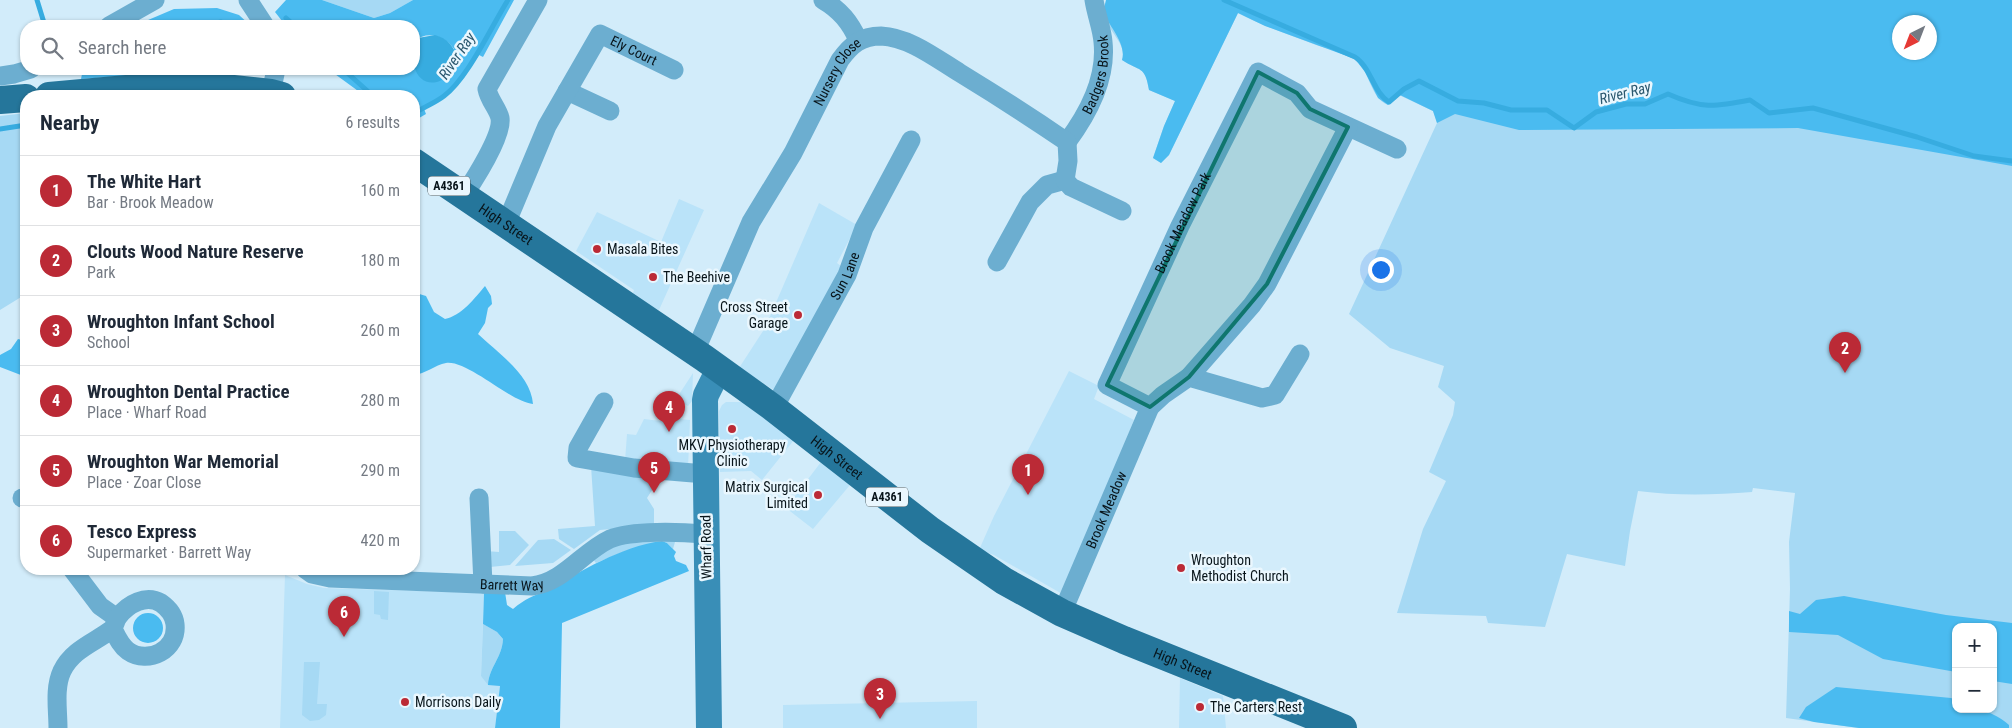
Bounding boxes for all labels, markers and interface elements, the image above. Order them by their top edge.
north arrow [1892,15,1937,60]
search box [20,20,420,75]
water label: River Ray [435,28,480,83]
street label: Ely Court [608,32,660,69]
icon: search [38,34,66,62]
street label: Nursery Close [810,34,864,108]
street label: Badgers Brook [1079,34,1112,117]
text: Search here [78,36,166,59]
water label: River Ray [1597,78,1654,108]
text: Nearby [40,111,99,135]
text: 6 results [345,113,400,132]
street label: Brook Meadow Park [1151,169,1214,276]
text: The White Hart [87,170,201,193]
road number: A4361 [428,177,470,196]
text: 1 [52,181,60,200]
text: 160 m [361,181,400,200]
text: Bar · Brook Meadow [87,193,214,212]
street label: High Street [476,200,536,248]
text: Clouts Wood Nature Reserve [87,240,304,263]
place label: Masala Bites [607,241,678,257]
marker: Masala Bites [591,243,603,255]
street label: Sun Lane [827,250,863,303]
text: 2 [52,251,60,270]
text: 180 m [361,251,400,270]
your location [1368,257,1394,283]
text: Park [87,263,116,282]
place label: The Beehive [663,269,730,285]
marker: The Beehive [647,271,659,283]
place label: Cross Street Garage [720,299,788,331]
marker: Cross Street Garage [792,309,804,321]
text: Wroughton Infant School [87,310,275,333]
text: 3 [52,321,60,340]
text: 260 m [361,321,400,340]
pin: 2 [1829,332,1861,373]
text: School [87,333,130,352]
text: Wroughton Dental Practice [87,380,290,403]
text: 4 [52,391,60,410]
text: 280 m [361,391,400,410]
pin: 4 [653,391,685,432]
text: Place · Wharf Road [87,403,207,422]
marker: MKV Physiotherapy Clinic [726,423,738,435]
street label: High Street [808,432,866,483]
place label: MKV Physiotherapy Clinic [678,437,786,469]
text: Wroughton War Memorial [87,450,279,473]
pin: 5 [638,452,670,493]
pin: 1 [1012,454,1044,495]
text: 5 [52,461,60,480]
text: 290 m [361,461,400,480]
street label: Brook Meadow [1082,469,1130,551]
text: Place · Zoar Close [87,473,201,492]
place label: Matrix Surgical Limited [725,479,808,511]
road number: A4361 [866,488,908,507]
marker: Matrix Surgical Limited [812,489,824,501]
street label: Wharf Road [697,515,715,579]
text: Tesco Express [87,520,197,543]
text: 6 [52,531,60,550]
text: 420 m [361,531,400,550]
text: Supermarket · Barrett Way [87,543,251,562]
place label: Wroughton Methodist Church [1191,552,1289,584]
marker: Wroughton Methodist Church [1175,562,1187,574]
street label: Barrett Way [480,576,546,594]
pin: 6 [328,596,360,637]
map controls [1952,623,1997,713]
button: + [1952,623,1997,668]
street label: High Street [1151,645,1214,682]
button: − [1952,668,1997,713]
pin: 3 [864,678,896,719]
place label: Morrisons Daily [415,694,501,710]
marker: Morrisons Daily [399,696,411,708]
place label: The Carters Rest [1210,699,1302,715]
marker: The Carters Rest [1194,701,1206,713]

